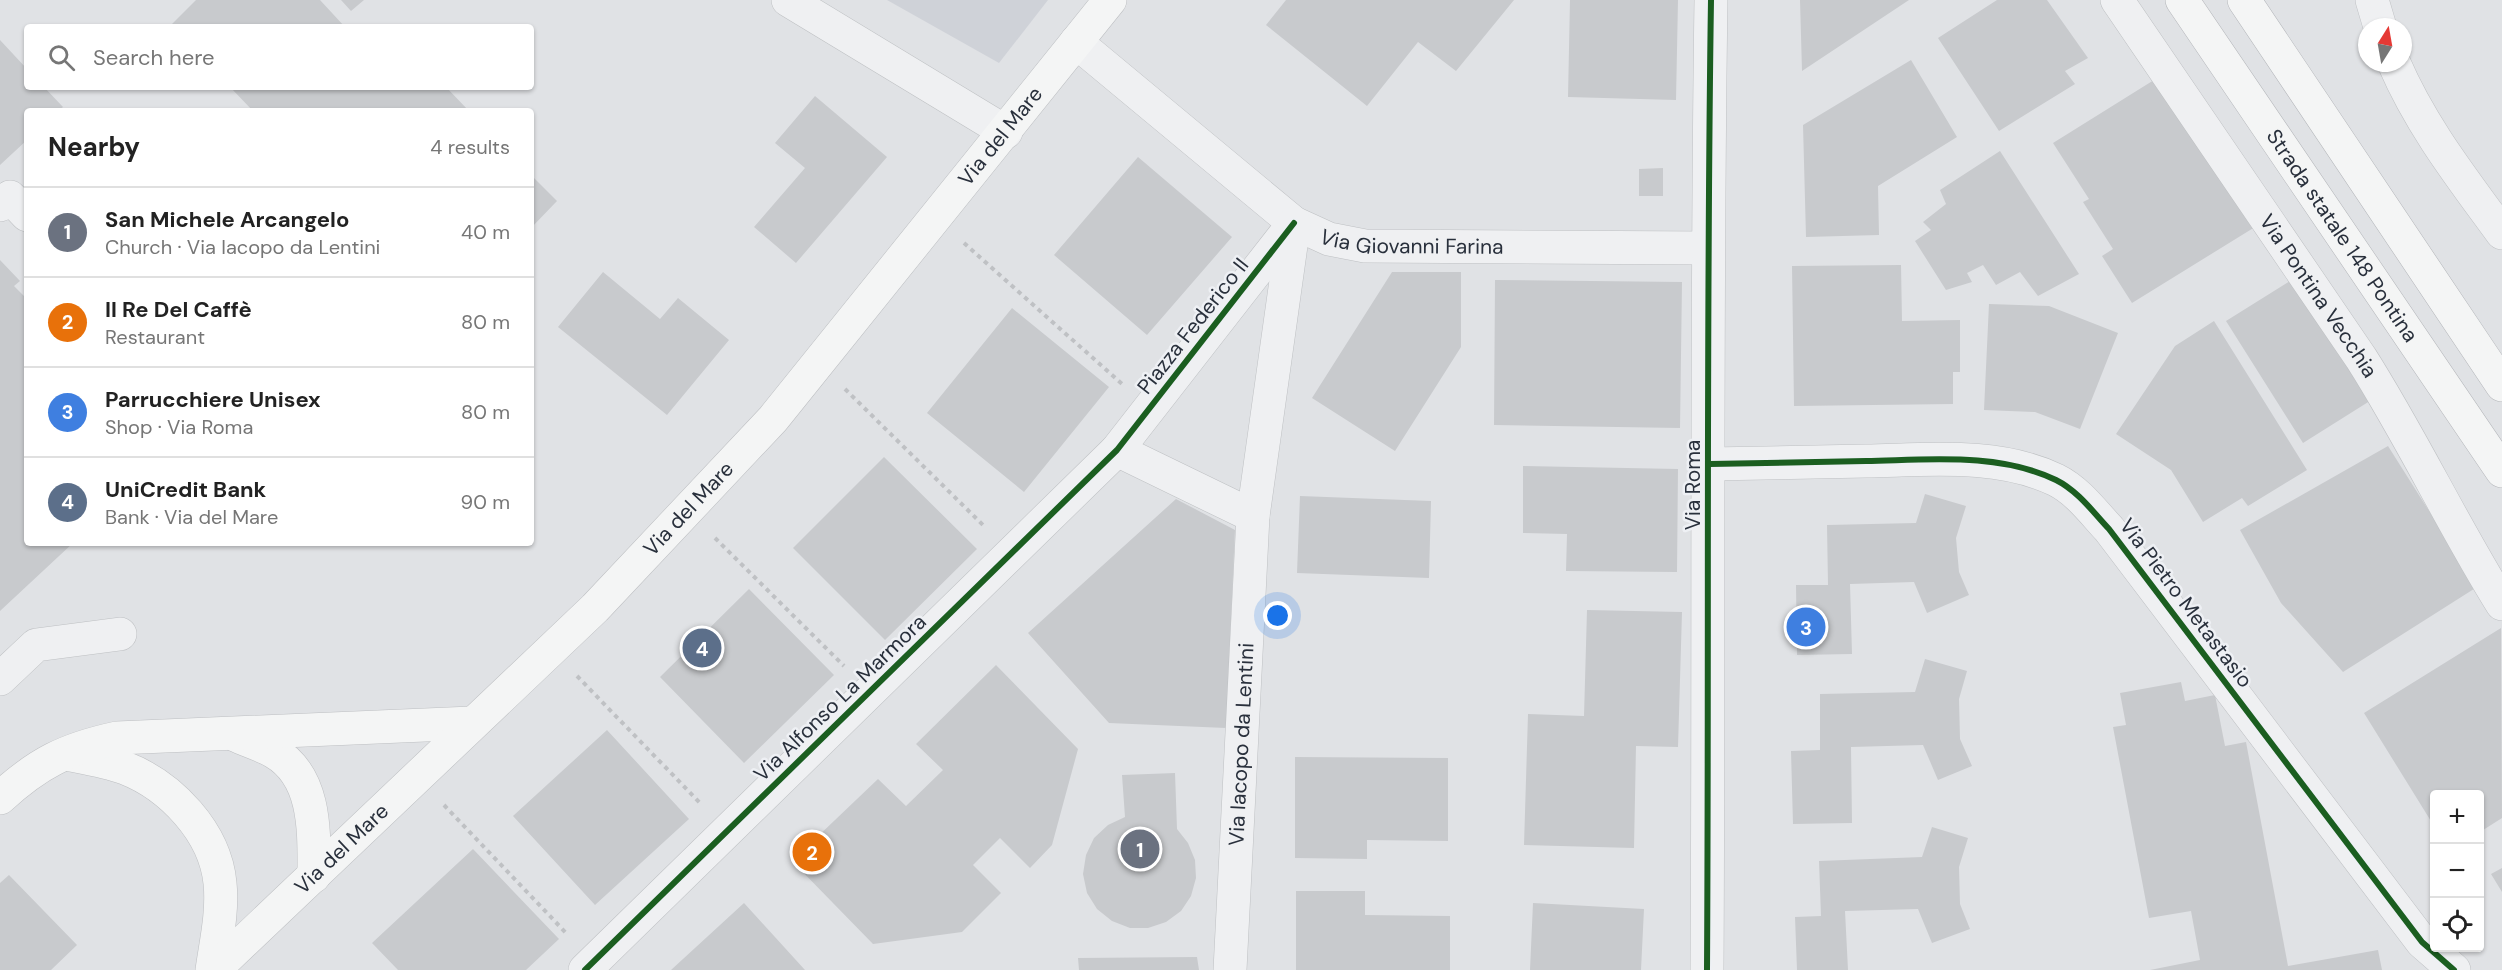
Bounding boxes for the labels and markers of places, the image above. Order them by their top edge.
pin: 3 [1786,604,1826,650]
pin: 4 [682,626,722,670]
pin: 1 [1120,826,1160,872]
pin: 2 [792,830,832,874]

